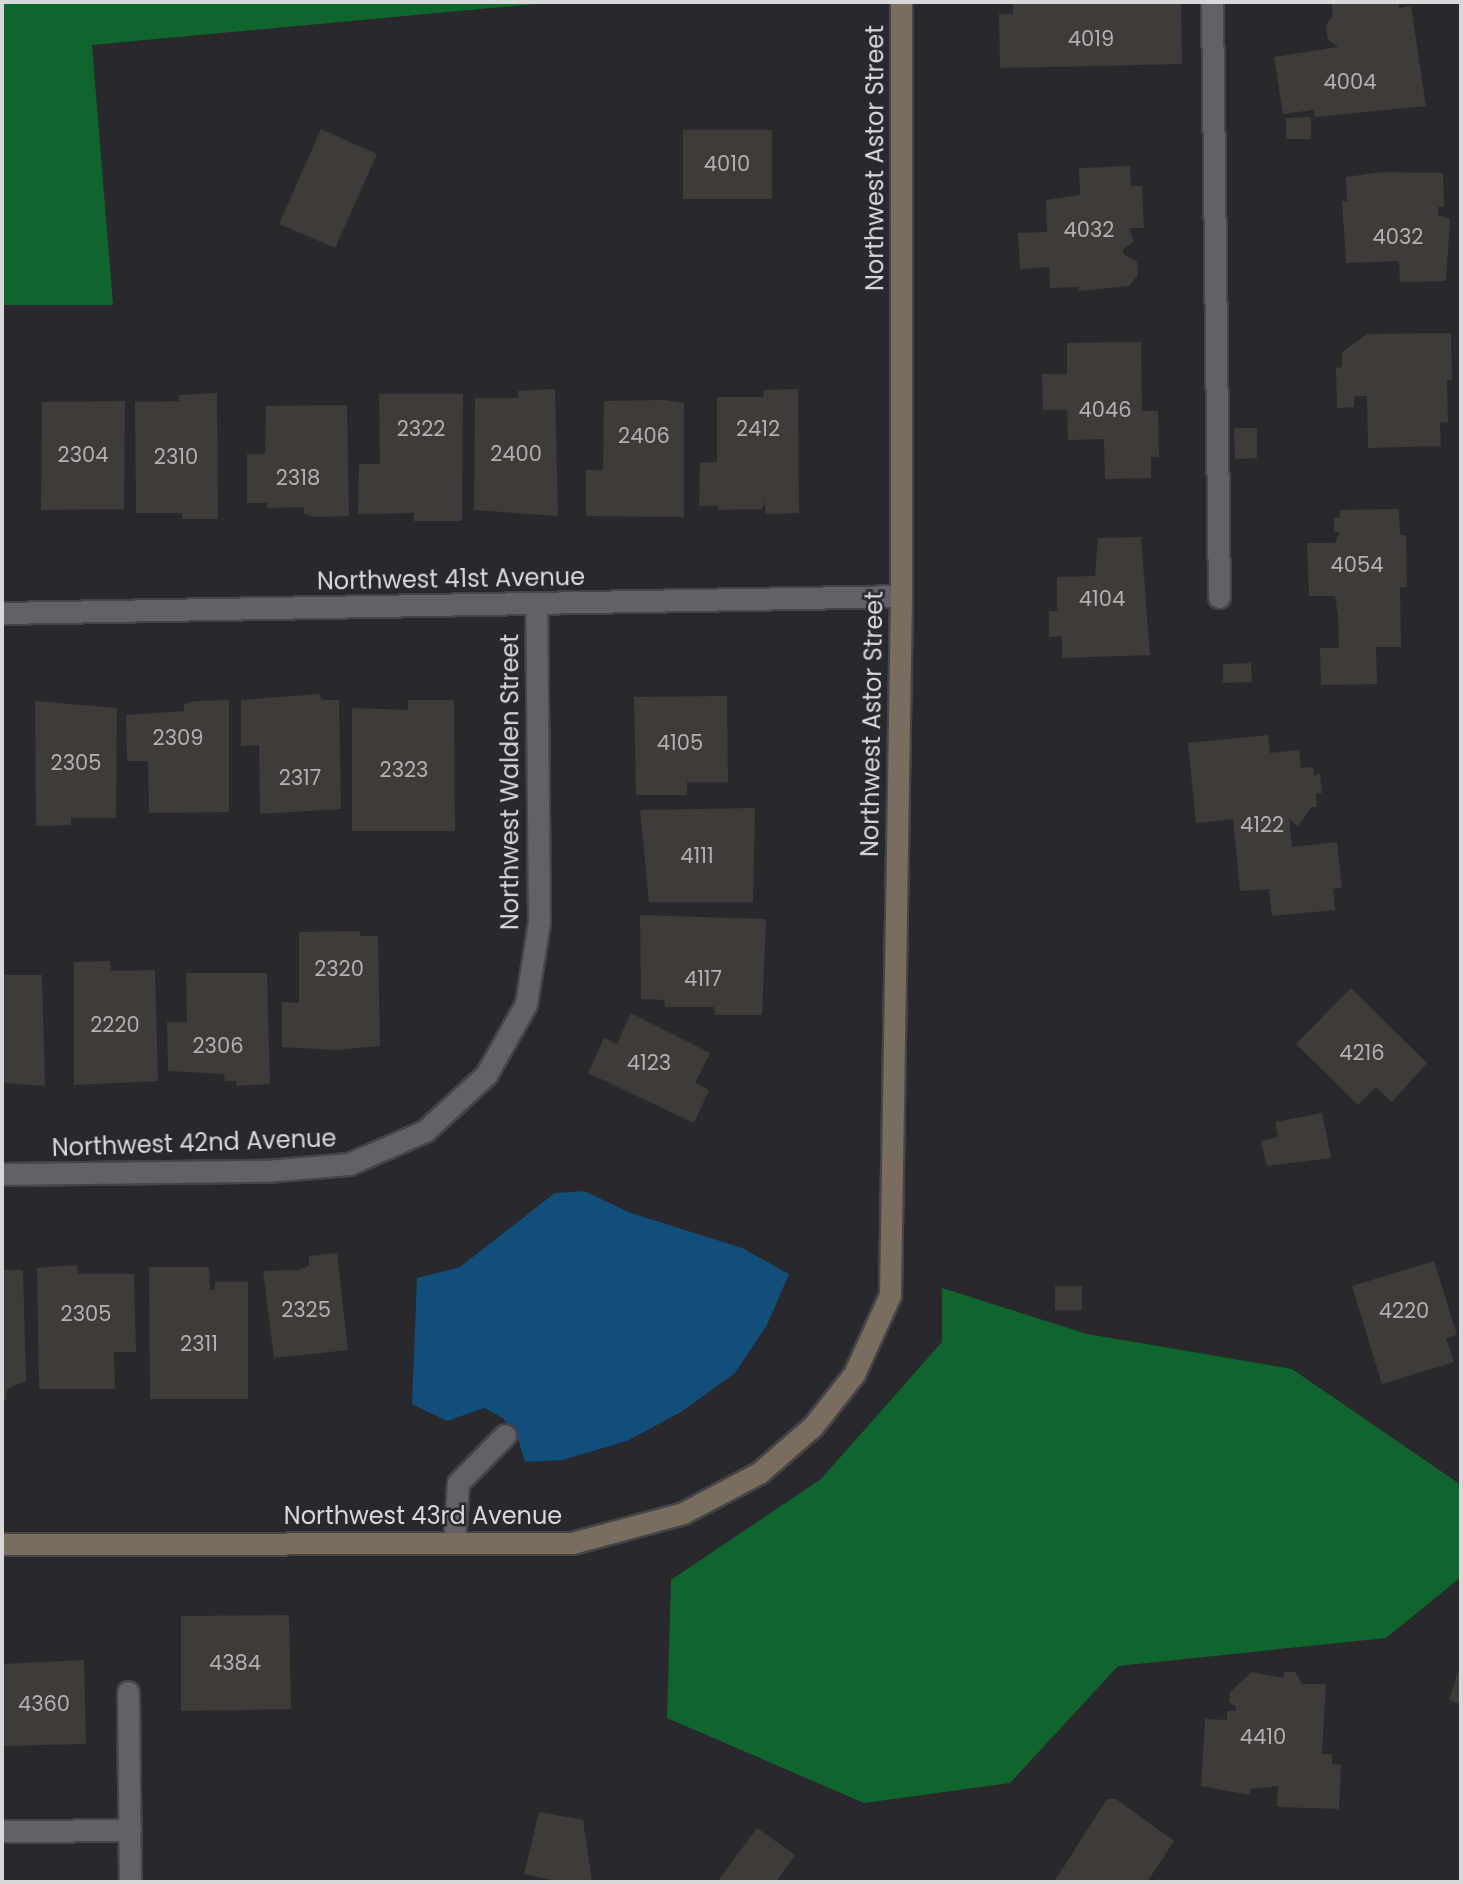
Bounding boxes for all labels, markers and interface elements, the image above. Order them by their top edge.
street label: Northwest Astor Street [861,25,889,291]
house number: 4019 [1068,26,1114,52]
house number: 4004 [1324,69,1376,95]
house number: 4010 [704,151,750,177]
house number: 4032 [1064,217,1114,243]
house number: 4032 [1373,224,1423,250]
house number: 4046 [1079,397,1131,423]
house number: 2322 [397,416,445,442]
house number: 2412 [736,416,780,442]
house number: 2406 [618,423,670,449]
house number: 2400 [490,441,542,467]
house number: 2304 [58,442,108,468]
house number: 2310 [154,444,198,470]
house number: 2318 [276,465,320,491]
house number: 4054 [1331,552,1383,578]
street label: Northwest 41st Avenue [317,562,585,596]
house number: 4104 [1079,586,1125,612]
street label: Northwest Astor Street [855,591,889,857]
street label: Northwest Walden Street [496,634,524,930]
house number: 2309 [153,725,203,751]
house number: 4105 [657,730,703,756]
house number: 2305 [51,750,101,776]
house number: 2323 [380,757,428,783]
house number: 2317 [279,765,321,791]
house number: 4122 [1240,812,1284,838]
house number: 4111 [680,843,714,869]
house number: 2320 [314,956,364,982]
house number: 4117 [684,966,722,992]
house number: 2220 [90,1012,140,1038]
house number: 2306 [193,1033,243,1059]
house number: 4216 [1339,1040,1385,1066]
house number: 4123 [627,1050,671,1076]
street label: Northwest 42nd Avenue [51,1124,337,1162]
house number: 2325 [281,1297,331,1323]
house number: 4220 [1379,1298,1429,1324]
house number: 2305 [61,1301,111,1327]
house number: 2311 [180,1331,218,1357]
street label: Northwest 43rd Avenue [284,1502,562,1530]
house number: 4384 [209,1650,261,1676]
house number: 4360 [18,1691,70,1717]
house number: 4410 [1240,1724,1286,1750]

